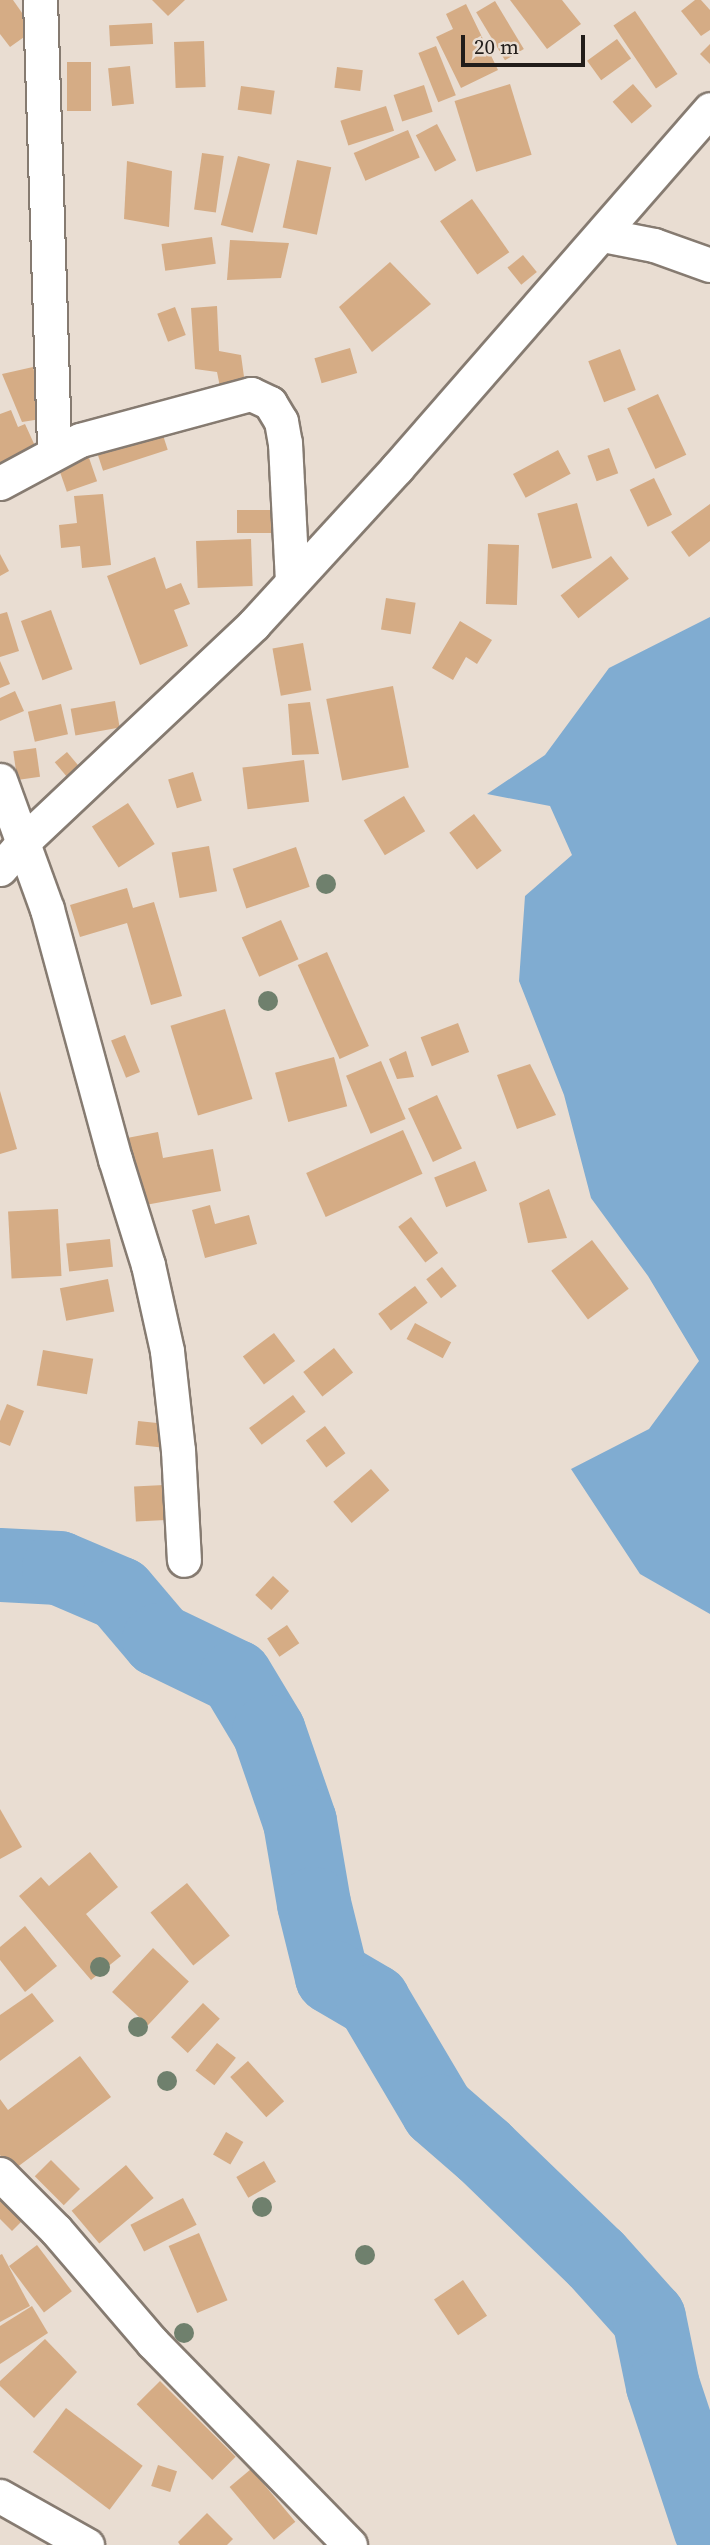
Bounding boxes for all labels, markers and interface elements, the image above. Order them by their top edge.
scale bar [465,21,589,65]
text: 20 m [474,32,519,61]

